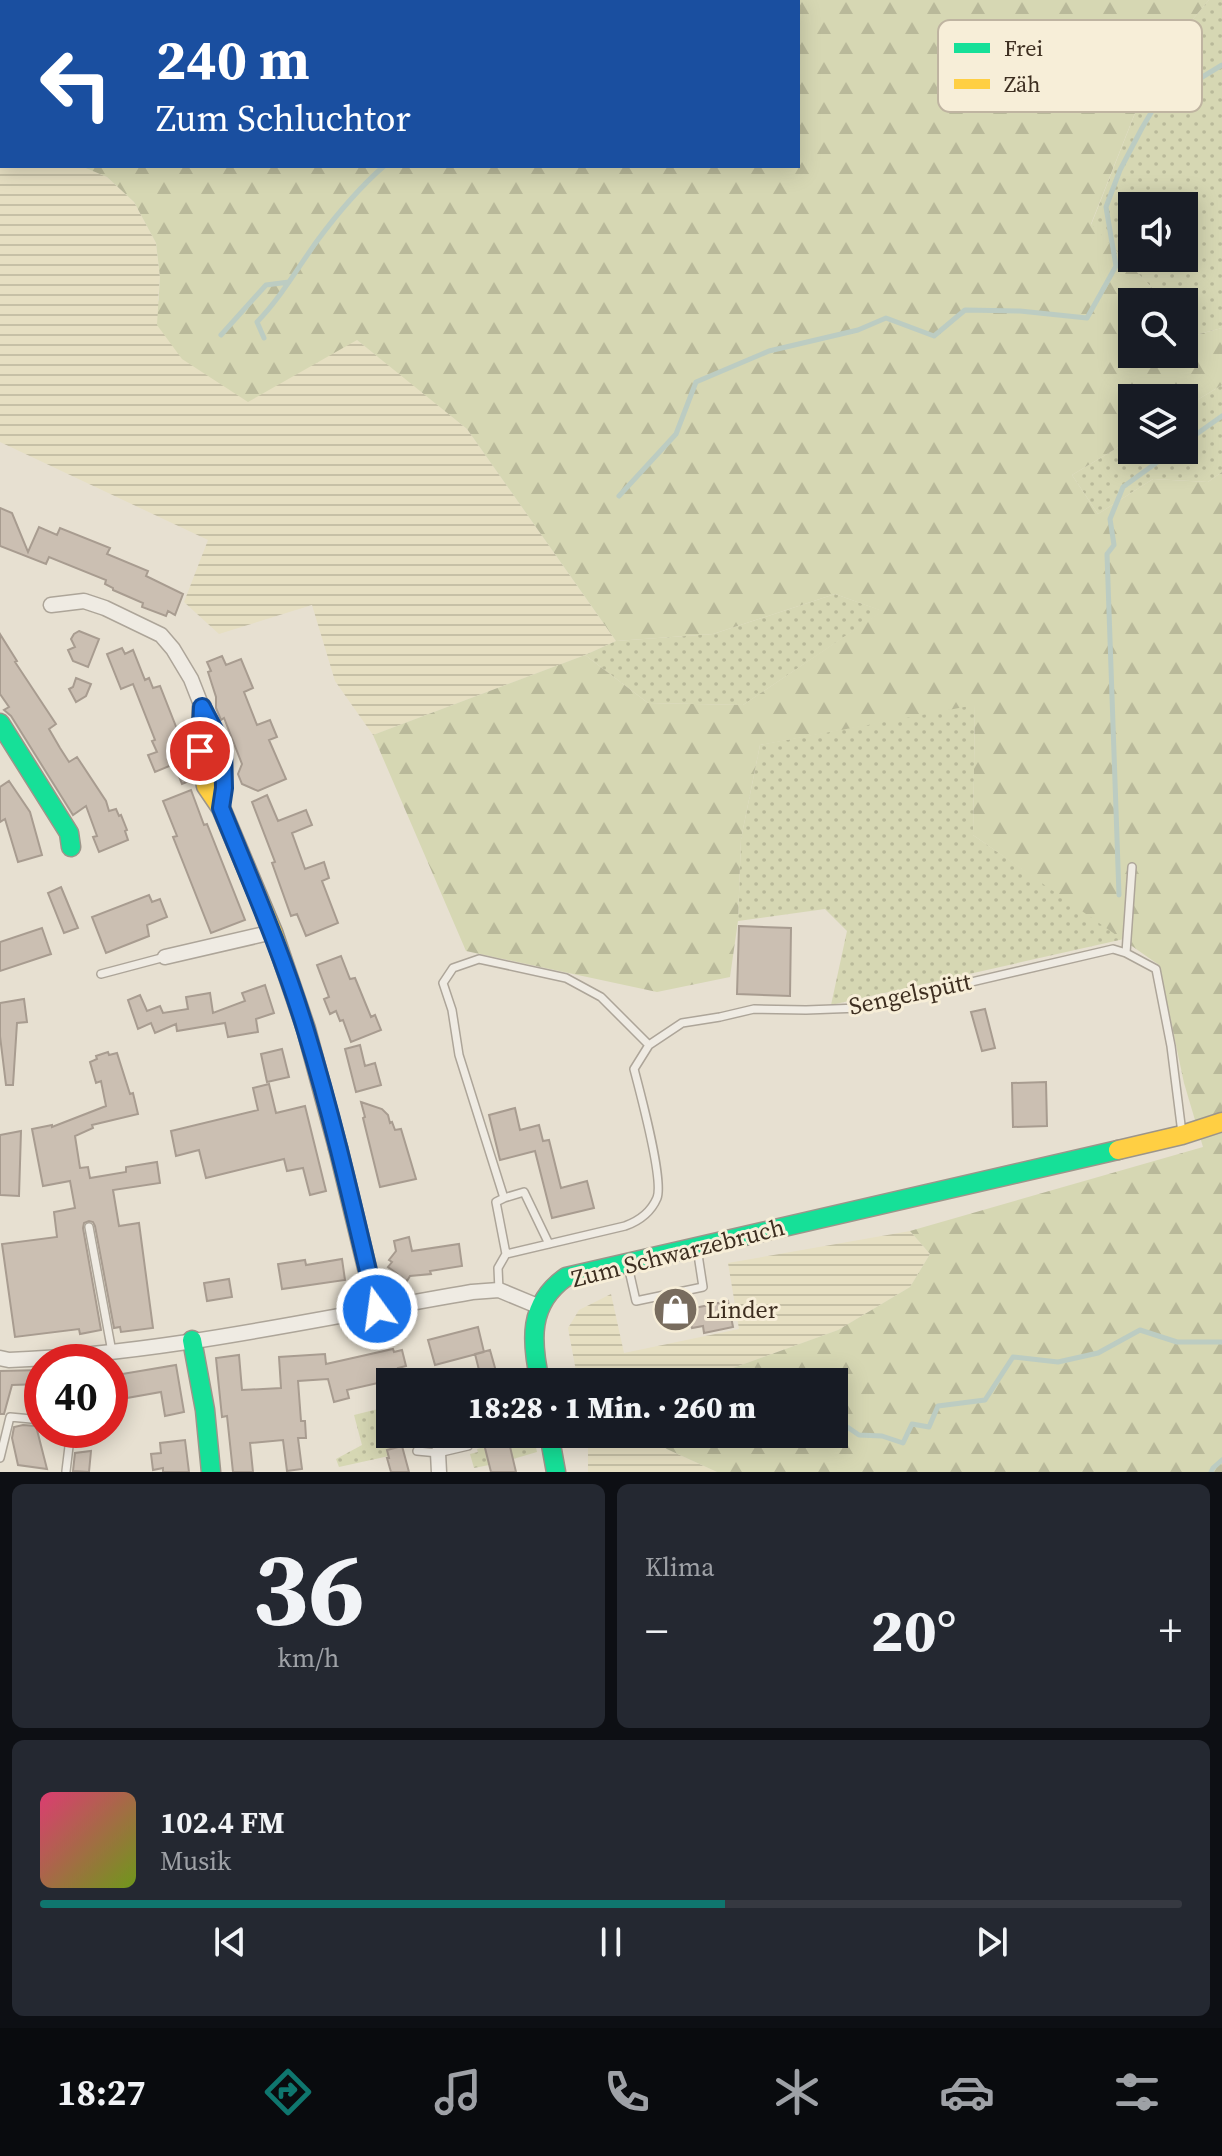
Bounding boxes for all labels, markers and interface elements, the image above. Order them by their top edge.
legend [938,20,1202,112]
text: 240 m [156,21,310,98]
icon: left [24,32,128,136]
text: Frei [1004,33,1043,63]
text: Zäh [1004,69,1041,99]
text: Zum Schluchtor [156,94,411,143]
map controls [1118,192,1198,464]
button: sound [1118,192,1198,272]
button: search [1118,288,1198,368]
button: layers [1118,384,1198,464]
pin [166,717,234,785]
icon: arrive [178,729,222,773]
street label: Sengelspütt [846,964,974,1023]
street label: Zum Schwarzebruch [568,1210,788,1295]
position arrow [335,1267,419,1351]
shop icon: Linder [651,1286,699,1334]
place label: Linder [706,1293,778,1326]
speed limit sign: 40 [24,1344,128,1448]
text: 18:28 · 1 Min. · 260 m [468,1387,756,1428]
text: 36 [252,1516,365,1659]
text: Klima [645,1549,715,1585]
text: 20° [871,1589,956,1671]
text: − [645,1600,668,1661]
text: + [1159,1600,1182,1661]
text: km/h [278,1640,339,1676]
text: 102.4 FM [160,1802,285,1843]
text: Musik [160,1843,231,1879]
icon: previous [208,1920,252,1964]
icon: pause [589,1920,633,1964]
icon: next [970,1920,1014,1964]
icon: directions [260,2064,316,2120]
icon: music [430,2064,486,2120]
icon: phone [599,2064,655,2120]
icon: climate [769,2064,825,2120]
icon: car [939,2064,995,2120]
icon: filters [1109,2064,1165,2120]
text: 18:27 [57,2068,146,2117]

